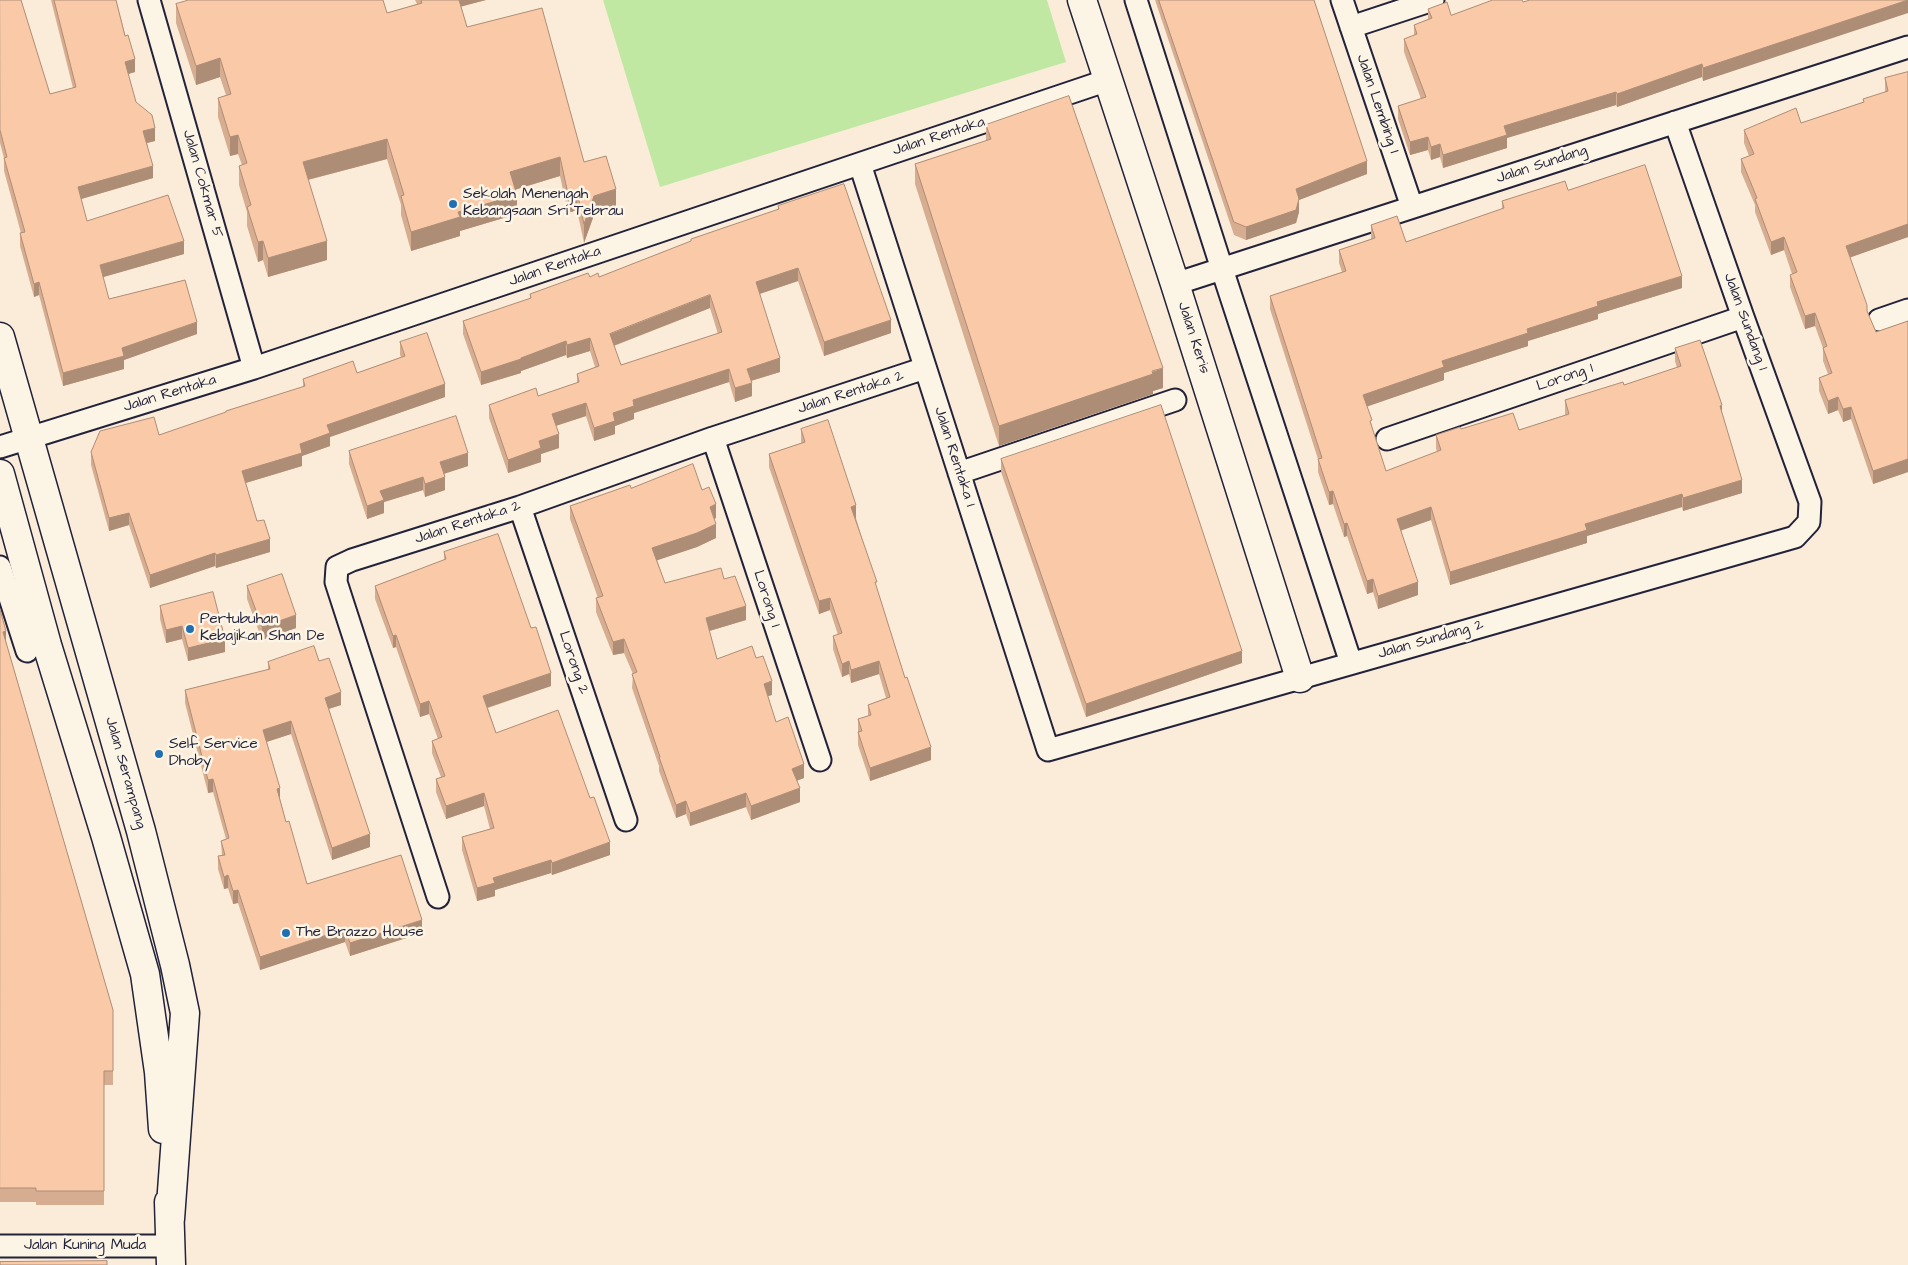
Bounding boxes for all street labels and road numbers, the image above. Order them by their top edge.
street label: Jalan Lembing 1 [1352,52,1402,156]
street label: Jalan Rentaka [891,114,987,160]
street label: Jalan Cokmar 5 [178,128,226,240]
street label: Jalan Sundang [1494,142,1590,188]
street label: Jalan Rentaka [507,243,603,291]
street label: Jalan Sundang 1 [1719,271,1771,373]
street label: Jalan Keris [1173,300,1213,376]
street label: Lorong 1 [1534,360,1596,396]
street label: Jalan Rentaka 2 [796,367,906,419]
street label: Jalan Rentaka [122,371,218,417]
street label: Jalan Rentaka 1 [929,405,979,509]
street label: Jalan Rentaka 2 [413,497,523,549]
street label: Lorong 1 [748,568,784,630]
street label: Jalan Sundang 2 [1376,616,1486,664]
street label: Lorong 2 [554,629,592,697]
street label: Jalan Serampang [100,715,150,831]
street label: Jalan Kuning Muda [24,1237,146,1255]

